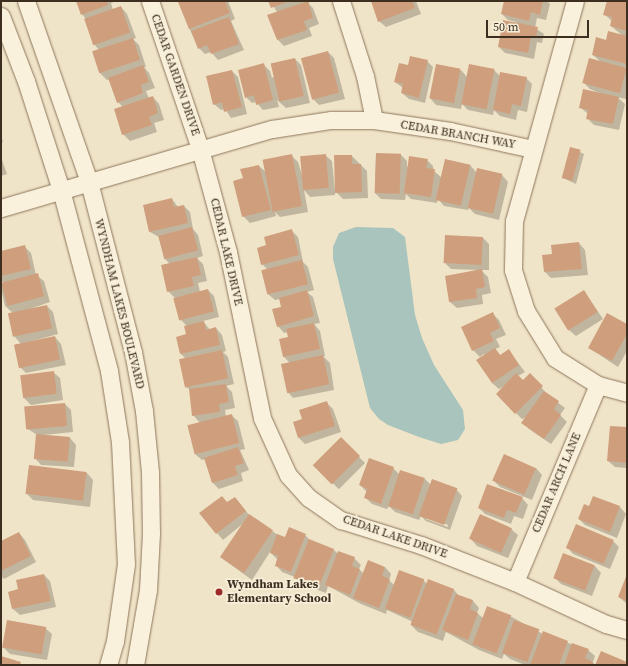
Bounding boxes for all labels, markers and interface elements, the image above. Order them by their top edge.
street label: CEDAR GARDEN DRIVE [147,12,203,138]
scale bar [488,12,591,38]
text: 50 m [493,19,519,35]
street label: CEDAR BRANCH WAY [399,118,517,152]
street label: CEDAR LAKE DRIVE [207,197,245,307]
street label: WYNDHAM LAKES BOULEVARD [91,217,147,391]
street label: CEDAR ARCH LANE [529,431,585,535]
street label: CEDAR LAKE DRIVE [341,512,449,562]
place label: Wyndham Lakes Elementary School [227,578,331,606]
marker: Wyndham Lakes Elementary School [214,587,224,597]

